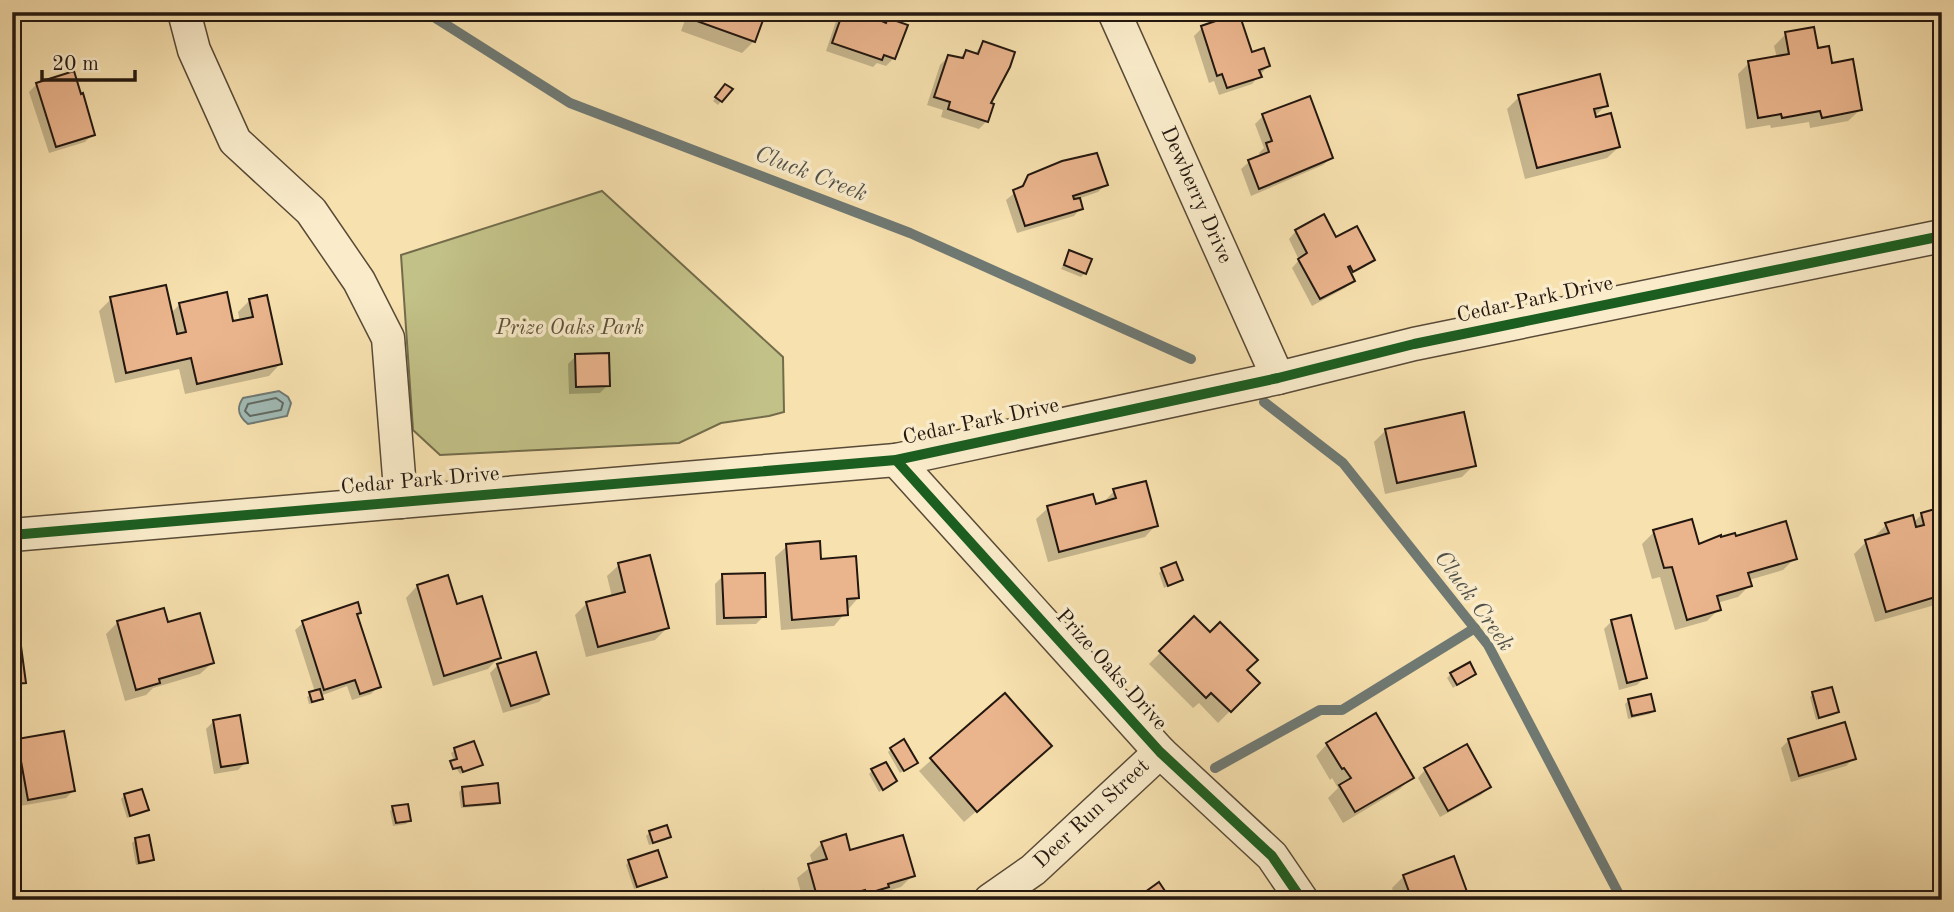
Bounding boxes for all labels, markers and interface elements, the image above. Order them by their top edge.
scale bar [42,38,135,82]
text: 20 m [52,54,99,75]
street label: Dewberry Drive [1156,123,1236,267]
water label: Cluck Creek [752,142,870,206]
street label: Cedar Park Drive [1455,273,1615,327]
park label: Prize Oaks Park [495,318,644,339]
street label: Cedar Park Drive [901,395,1061,449]
street label: Cedar Park Drive [340,464,500,498]
water label: Cluck Creek [1430,546,1518,656]
street label: Prize Oaks Drive [1051,605,1171,735]
street label: Deer Run Street [1030,755,1154,873]

